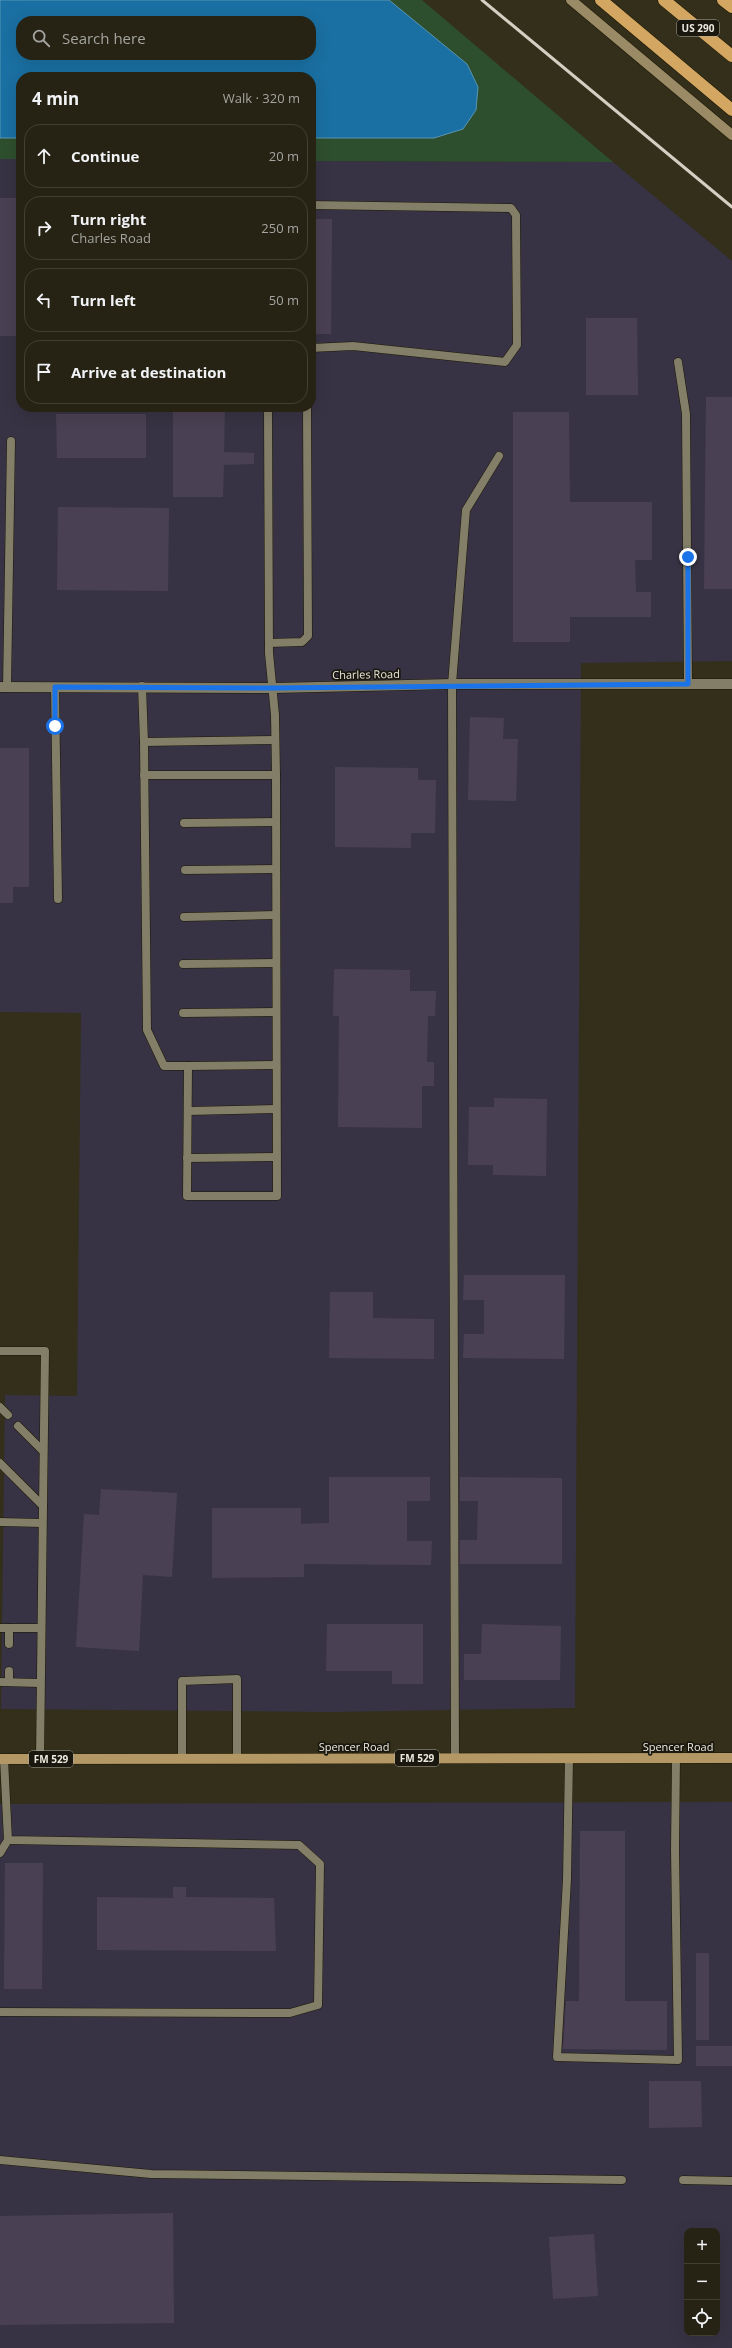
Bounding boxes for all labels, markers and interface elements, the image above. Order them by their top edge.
search box [16,16,316,60]
road number: US 290 [677,20,719,36]
icon: search [30,27,52,49]
text: Search here [62,28,146,48]
text: 4 min [32,87,79,110]
text: Walk · 320 m [223,89,300,107]
icon: ahead [33,145,55,167]
text: Continue [71,146,139,166]
text: 20 m [269,147,299,165]
text: Turn right [71,209,146,229]
icon: right [33,217,55,239]
text: 250 m [261,219,299,237]
text: Charles Road [71,229,151,247]
icon: left [33,289,55,311]
text: Turn left [71,290,136,310]
text: 50 m [269,291,299,309]
icon: arrive [33,361,55,383]
text: Arrive at destination [71,362,226,382]
route end [679,548,697,566]
street label: Charles Road [332,666,400,682]
route start [46,717,64,735]
street label: Spencer Road [319,1739,389,1754]
street label: Spencer Road [643,1739,713,1754]
road number: FM 529 [395,1750,439,1766]
road number: FM 529 [29,1751,73,1767]
map controls [684,2228,720,2336]
button: + [684,2228,720,2264]
button: − [684,2264,720,2300]
button: locate [684,2300,720,2336]

